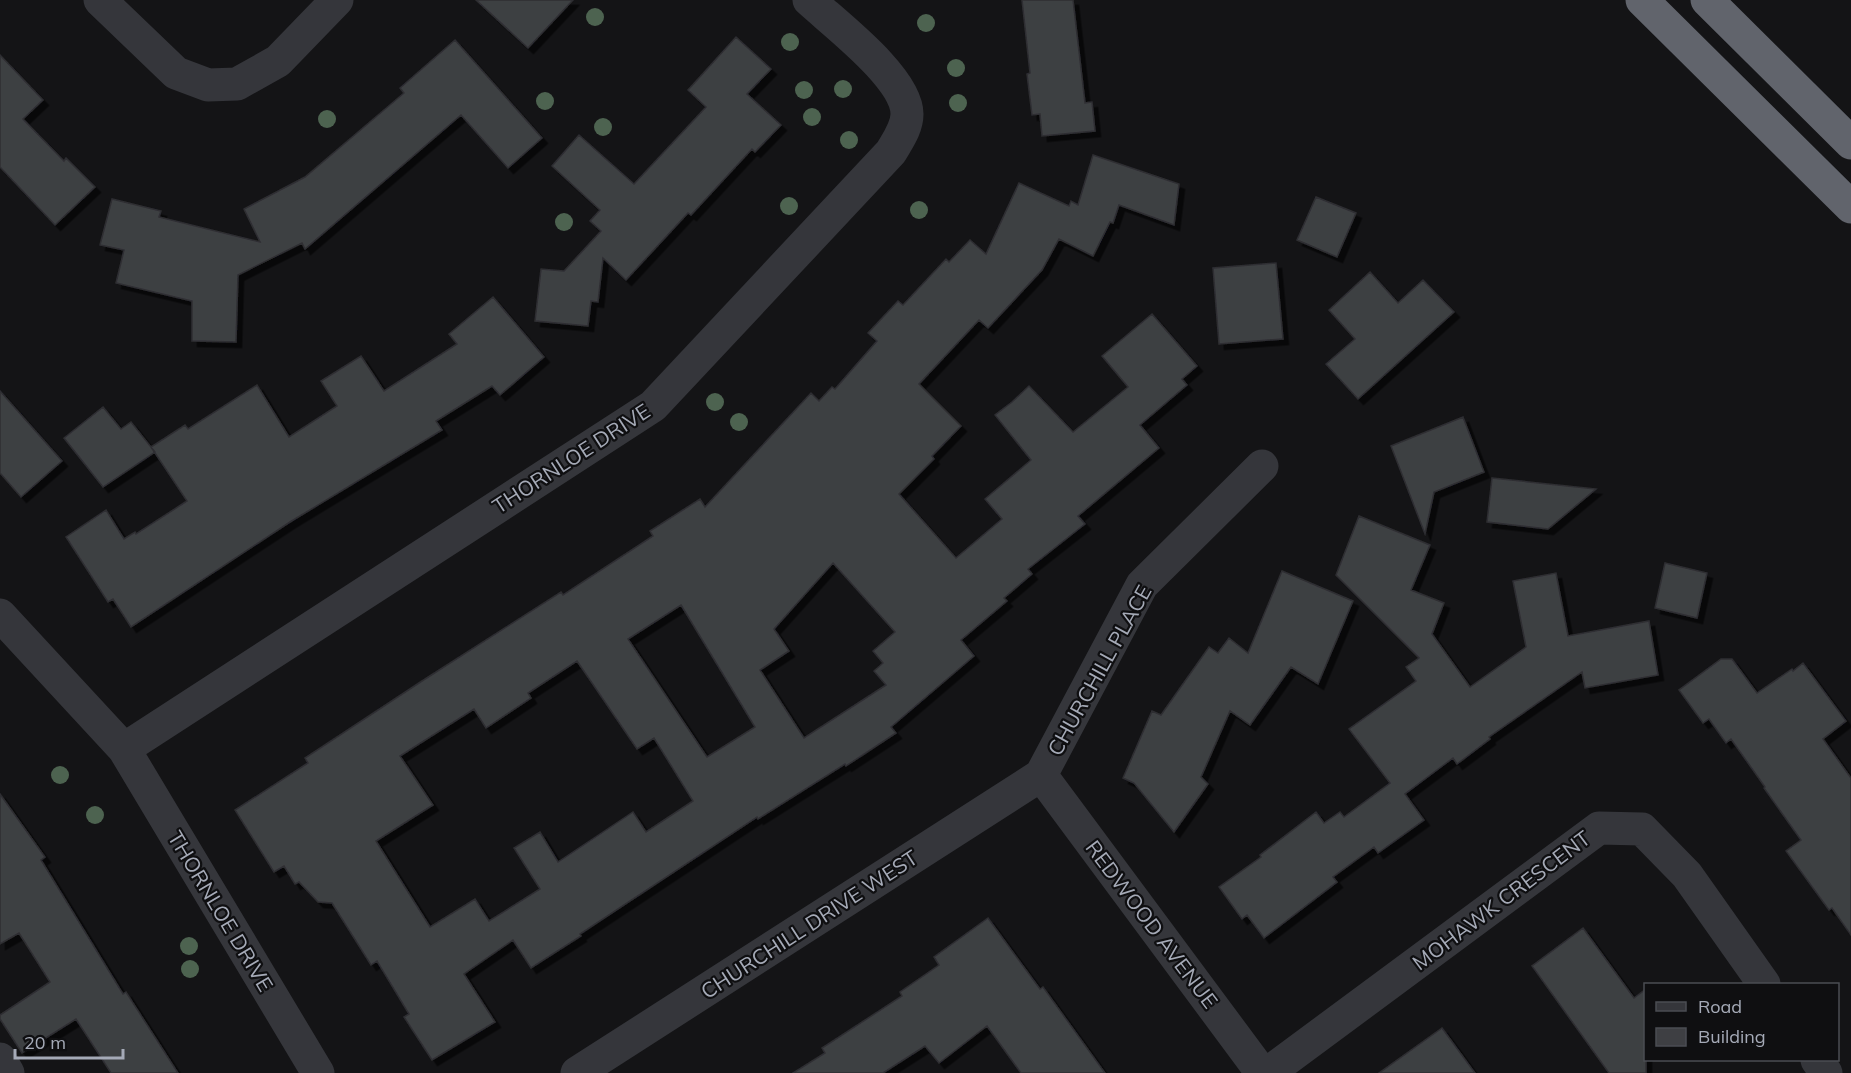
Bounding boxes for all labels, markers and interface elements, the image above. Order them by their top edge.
street label: THORNLOE DRIVE [487,397,655,519]
street label: CHURCHILL PLACE [1041,580,1157,760]
street label: MOHAWK CRESCENT [1407,824,1595,975]
street label: THORNLOE DRIVE [163,826,279,996]
street label: REDWOOD AVENUE [1080,835,1224,1013]
street label: CHURCHILL DRIVE WEST [696,844,923,1004]
legend [1644,983,1839,1061]
text: Road [1698,995,1742,1018]
scale bar [15,1022,123,1060]
text: Building [1698,1025,1766,1048]
text: 20 m [24,1031,66,1054]

